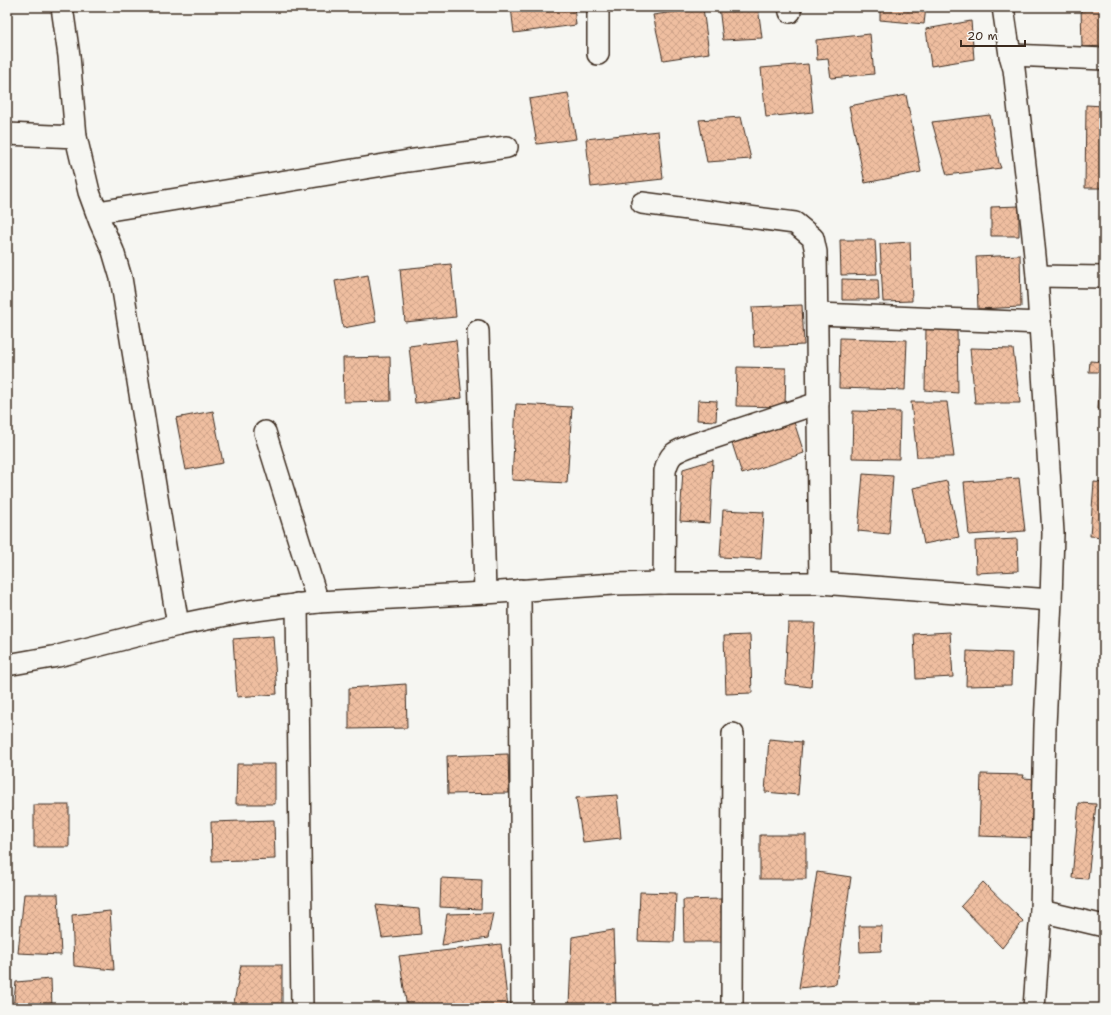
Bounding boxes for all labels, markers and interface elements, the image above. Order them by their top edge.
scale bar [961,22,1025,48]
text: 20 m [967,28,998,44]

